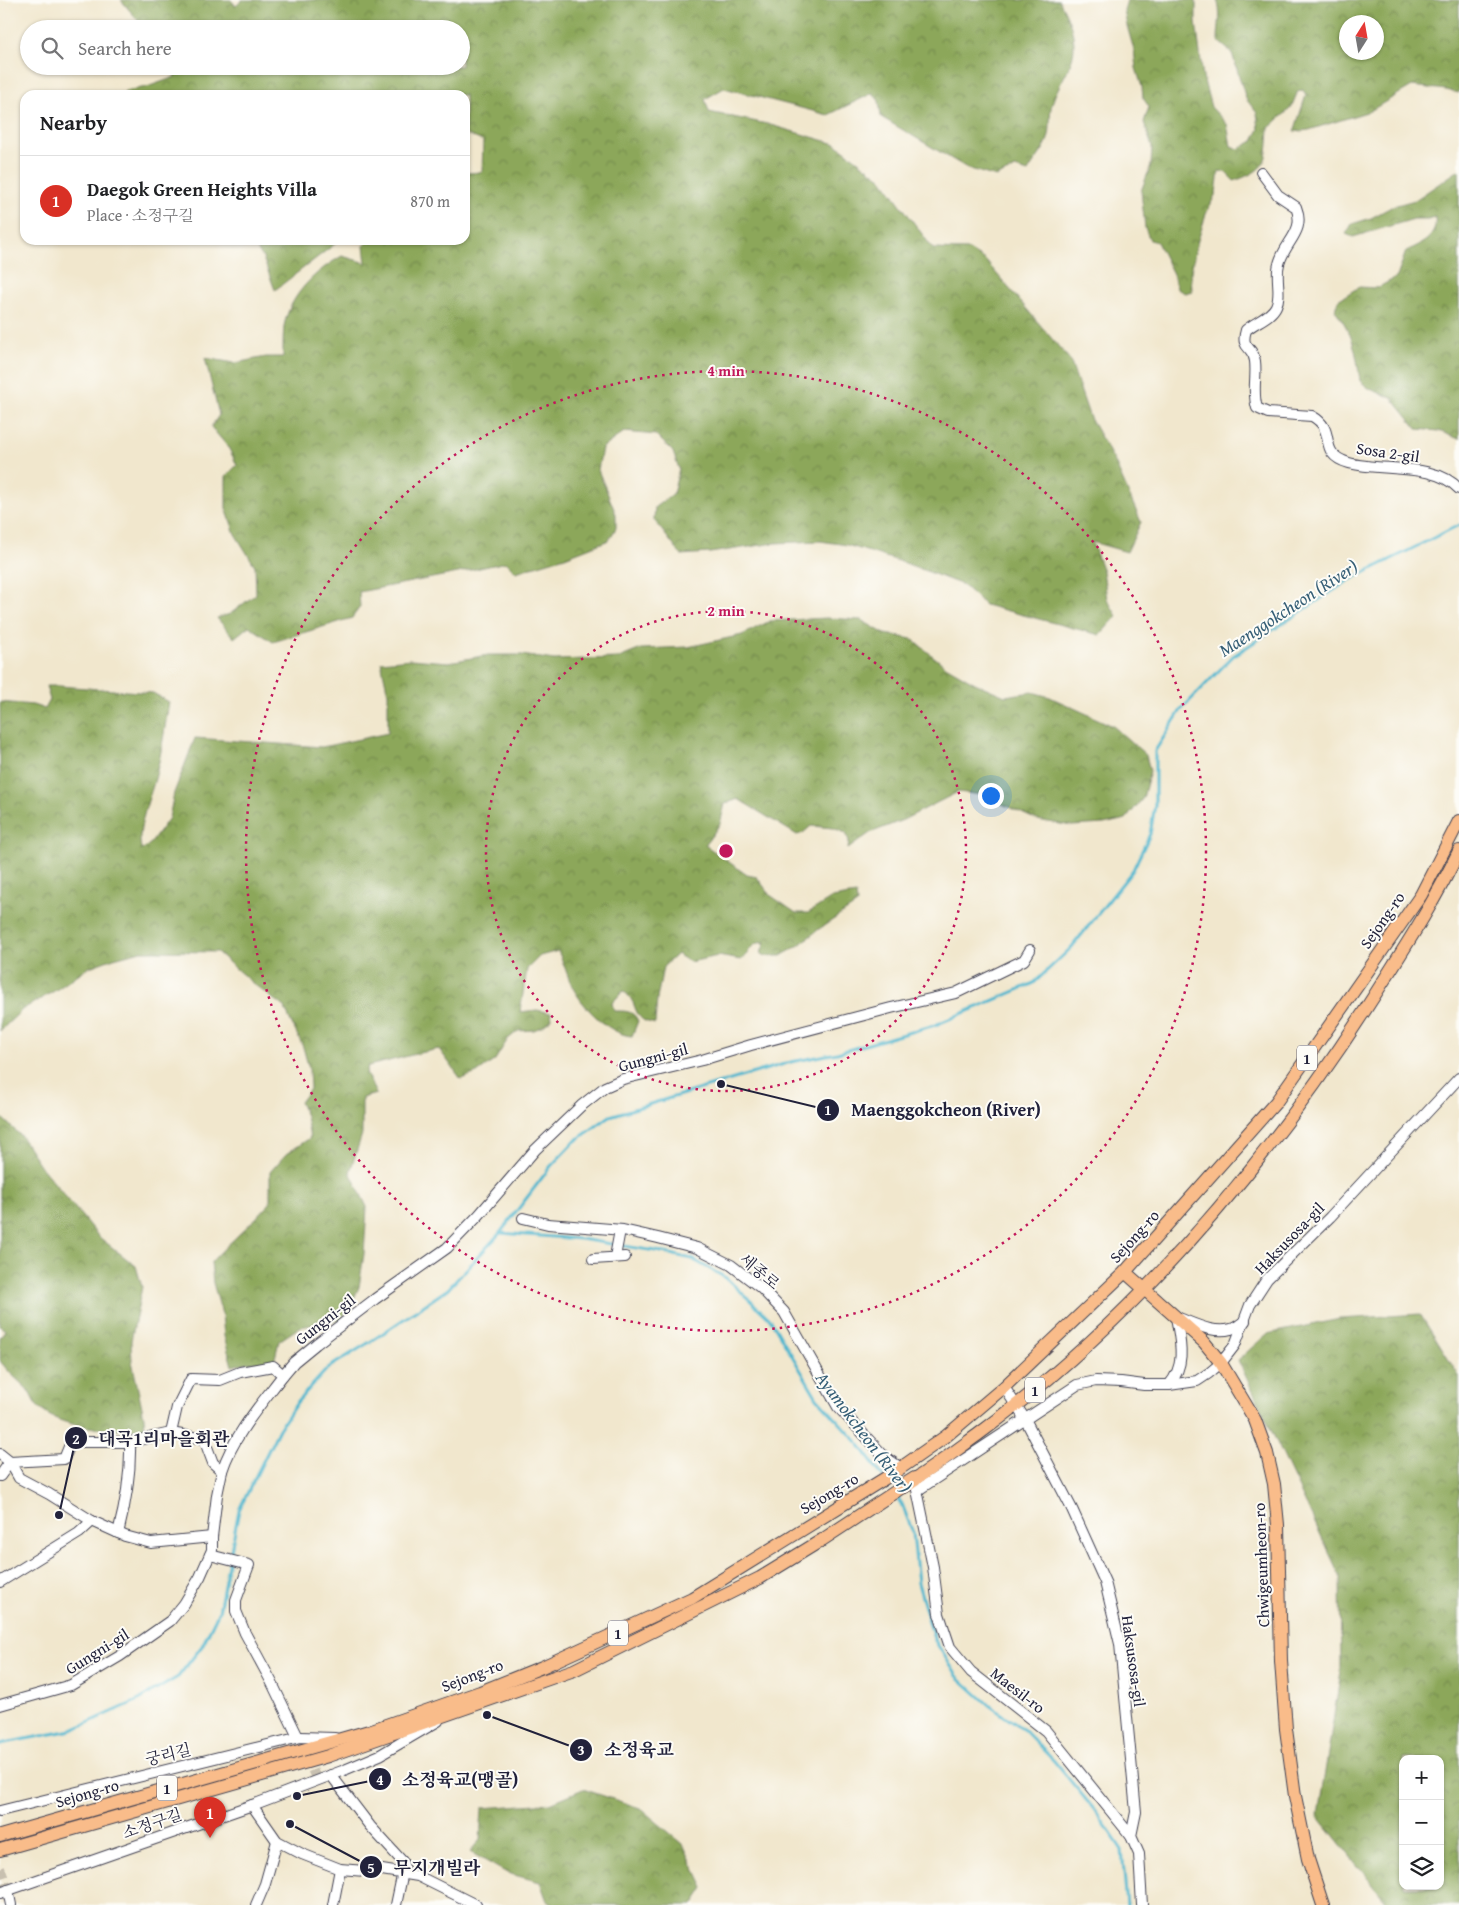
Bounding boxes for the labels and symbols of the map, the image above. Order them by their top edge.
north arrow [1339,15,1384,60]
text: 4 min [707,360,745,381]
street label: Sosa 2-gil [1355,436,1422,468]
water label: Maenggokcheon (River) [1213,553,1363,663]
text: 2 min [707,600,745,621]
your location [978,783,1004,809]
centre of rings [717,842,735,860]
street label: Sejong-ro [1354,887,1410,953]
street label: Gungni-gil [616,1036,691,1078]
road number: 1 [1297,1046,1317,1070]
callout: Maenggokcheon (River) [816,1093,1050,1126]
text: Maenggokcheon (River) [851,1096,1041,1123]
text: 1 [824,1099,832,1120]
street label: Haksusosa-gil [1248,1196,1330,1279]
street label: Sejong-ro [1103,1204,1165,1268]
street label: 세종로 [735,1247,786,1295]
street label: Gungni-gil [290,1287,361,1350]
water label: Ayamokcheon (River) [809,1365,919,1498]
road number: 1 [1025,1378,1045,1402]
callout: 대곡1리마을회관 [64,1422,240,1455]
text: 대곡1리마을회관 [98,1425,230,1452]
text: 2 [72,1428,80,1449]
street label: Sejong-ro [795,1466,863,1520]
street label: Chwigeumheon-ro [1247,1502,1275,1628]
street label: Haksusosa-gil [1116,1614,1152,1709]
road number: 1 [608,1620,628,1646]
street label: Gungni-gil [61,1622,134,1680]
street label: Sejong-ro [437,1652,507,1698]
street label: Maesil-ro [986,1661,1050,1719]
callout: 소정육교 [569,1733,683,1766]
text: 소정육교 [604,1736,674,1763]
street label: 궁리길 [143,1737,193,1771]
text: 3 [577,1739,585,1760]
callout: 소정육교(맹골) [367,1763,529,1796]
text: 소정육교(맹골) [402,1766,518,1793]
text: 4 [376,1769,384,1790]
street label: Sejong-ro [53,1773,121,1813]
road number: 1 [157,1776,177,1800]
pin: 1 [194,1797,226,1838]
street label: 소정구길 [119,1802,185,1844]
callout: 무지개빌라 [359,1851,491,1884]
text: 무지개빌라 [394,1854,481,1881]
text: 5 [367,1857,375,1878]

